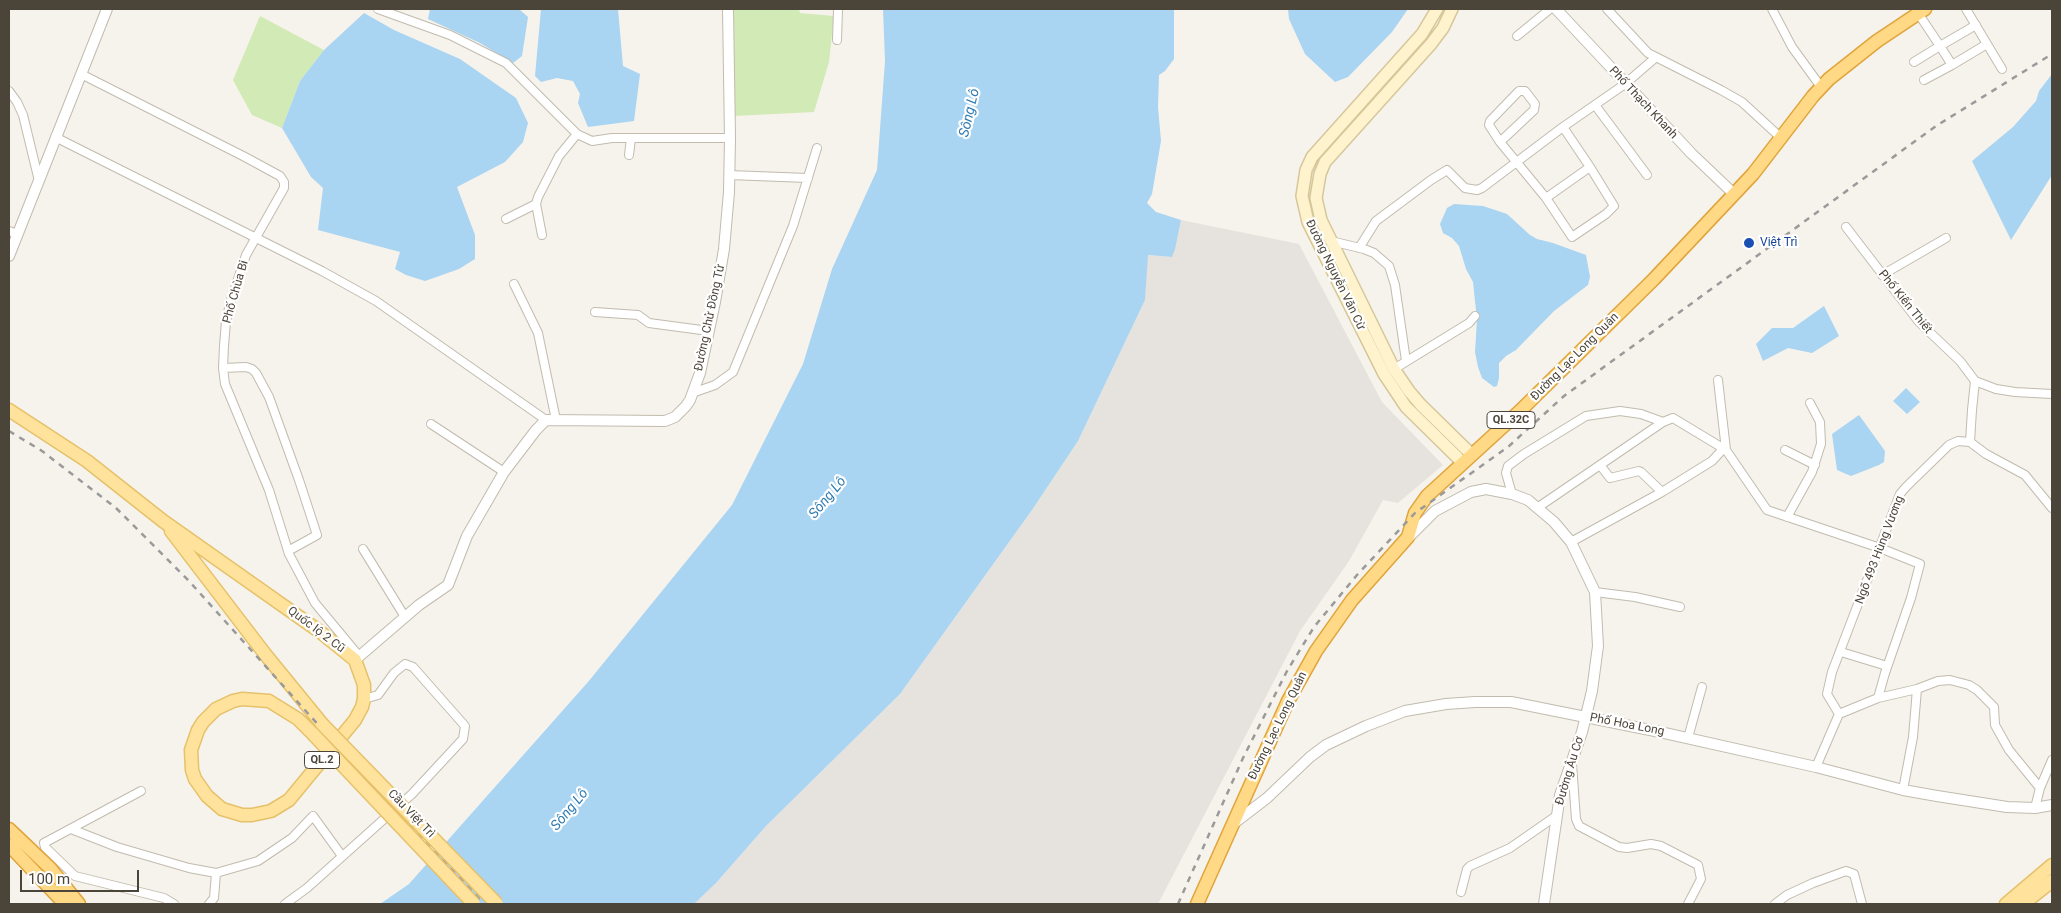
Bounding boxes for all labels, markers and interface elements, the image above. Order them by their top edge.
street label: Phố Thạch Khanh [1606,64,1680,142]
water label: Sông Lô [956,87,984,139]
street label: Đường Nguyễn Văn Cừ [1302,218,1368,332]
marker: Việt Trì [1742,236,1756,250]
place label: Việt Trì [1760,236,1798,250]
street label: Phố Chùa Bi [220,259,252,325]
street label: Đường Chử Đồng Tử [692,263,728,373]
street label: Phố Kiến Thiết [1875,267,1935,337]
street label: Đường Lạc Long Quân [1528,310,1622,404]
road number: QL.32C [1487,412,1535,428]
water label: Sông Lô [806,474,850,522]
street label: Ngõ 493 Hùng Vương [1853,494,1907,606]
street label: Quốc lộ 2 Cũ [285,604,347,656]
street label: Đường Lạc Long Quân [1246,670,1310,782]
street label: Phố Hoa Long [1589,711,1665,739]
street label: Đường Âu Cơ [1553,735,1587,807]
road number: QL.2 [304,752,340,768]
water label: Sông Lô [548,786,592,834]
street label: Cầu Việt Trì [384,787,438,841]
scale bar [22,860,141,892]
text: 100 m [28,870,70,888]

